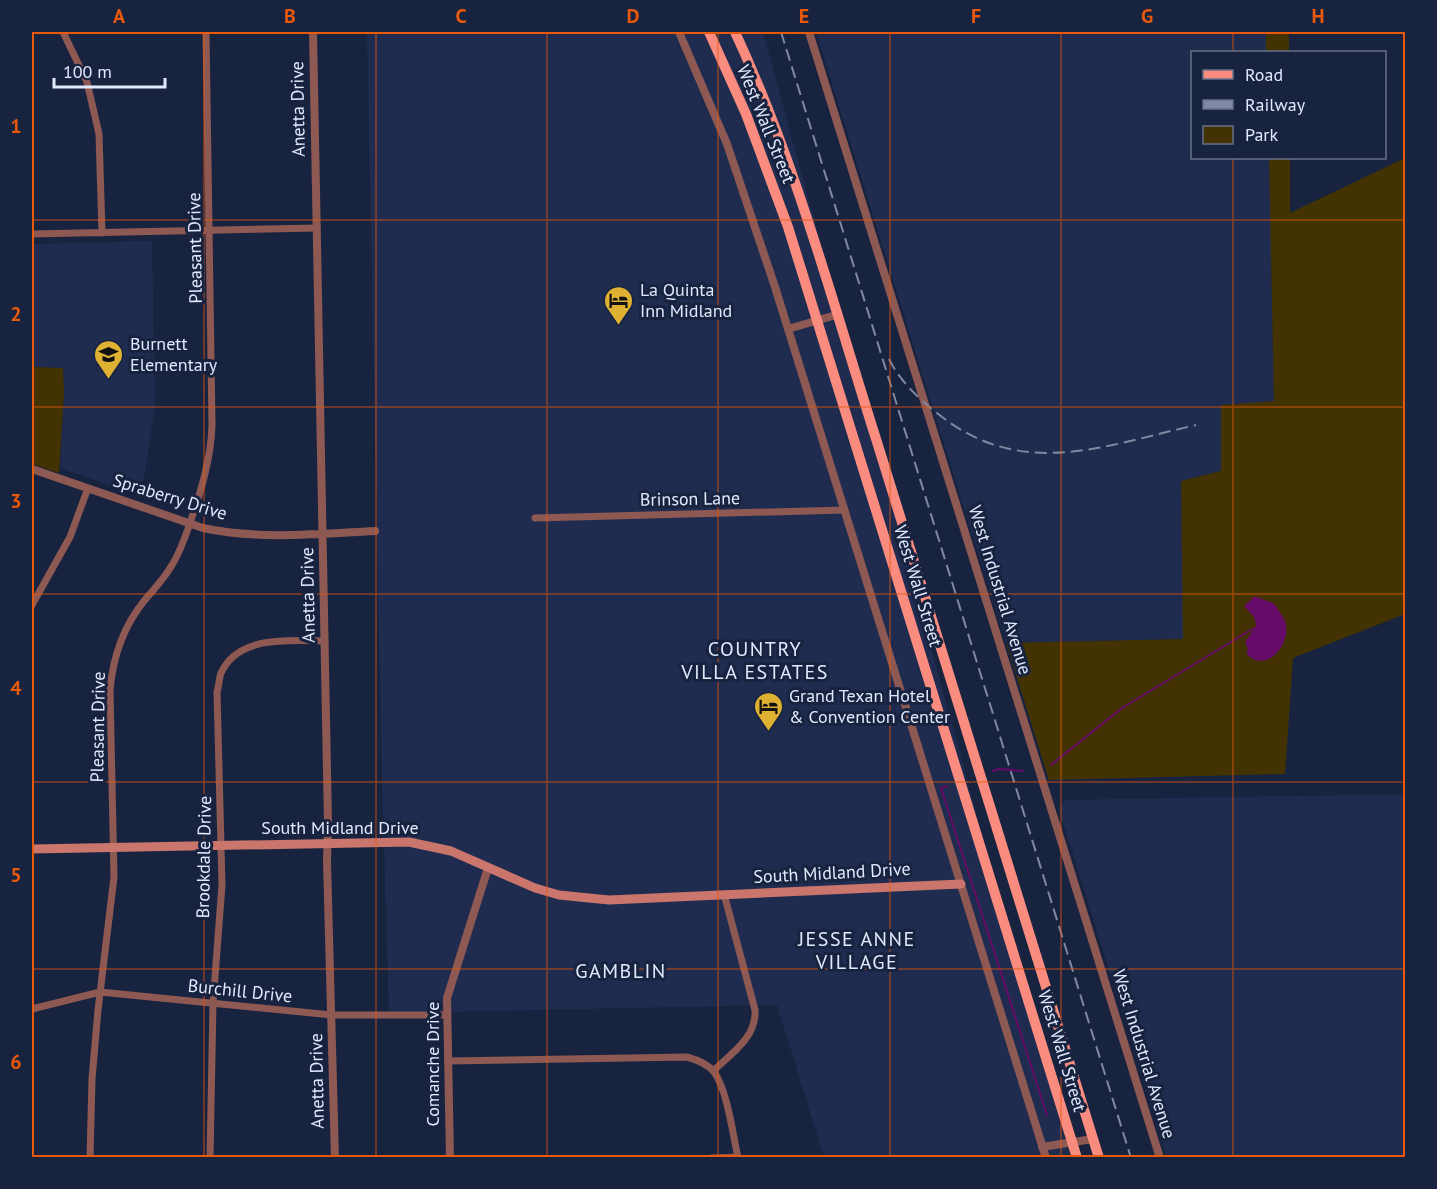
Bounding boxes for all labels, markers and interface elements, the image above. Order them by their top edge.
text: A [113,3,126,29]
text: B [284,3,296,29]
text: C [455,3,467,29]
text: D [627,3,640,29]
text: E [799,3,809,29]
text: F [971,3,981,29]
text: G [1141,3,1153,29]
text: H [1311,3,1325,29]
scale bar [54,51,165,89]
legend [1191,51,1386,159]
text: 100 m [63,60,112,83]
street label: Anetta Drive [285,61,310,157]
street label: West Wall Street [732,61,801,186]
text: Road [1245,63,1283,86]
text: Railway [1245,93,1306,116]
text: 1 [10,113,22,139]
text: Park [1245,123,1278,146]
street label: Pleasant Drive [182,192,207,304]
place label: La Quinta Inn Midland [640,278,732,322]
hotel icon: La Quinta Inn Midland [603,284,635,326]
text: 2 [10,301,22,327]
place label: Burnett Elementary [130,332,218,376]
school or university icon: Burnett Elementary [93,338,125,380]
street label: Spraberry Drive [110,468,230,525]
street label: Brinson Lane [640,486,740,511]
text: 3 [10,488,22,514]
street label: West Industrial Avenue [964,503,1037,677]
street label: West Wall Street [889,522,948,649]
street label: Anetta Drive [295,547,320,643]
district label: COUNTRY VILLA ESTATES [680,636,829,685]
street label: Pleasant Drive [85,671,110,783]
text: 4 [10,675,22,701]
place label: Grand Texan Hotel & Convention Center [789,684,950,728]
hotel icon: Grand Texan Hotel & Convention Center [752,690,784,732]
street label: Brookdale Drive [191,795,216,919]
street label: South Midland Drive [261,816,419,839]
street label: South Midland Drive [753,857,911,888]
text: 5 [10,862,22,888]
district label: JESSE ANNE VILLAGE [797,926,916,975]
district label: GAMBLIN [575,958,667,984]
street label: West Industrial Avenue [1108,967,1181,1141]
street label: Burchill Drive [187,974,293,1007]
street label: West Wall Street [1033,987,1092,1114]
street label: Comanche Drive [421,1002,444,1126]
street label: Anetta Drive [304,1033,329,1129]
text: 6 [10,1049,22,1075]

